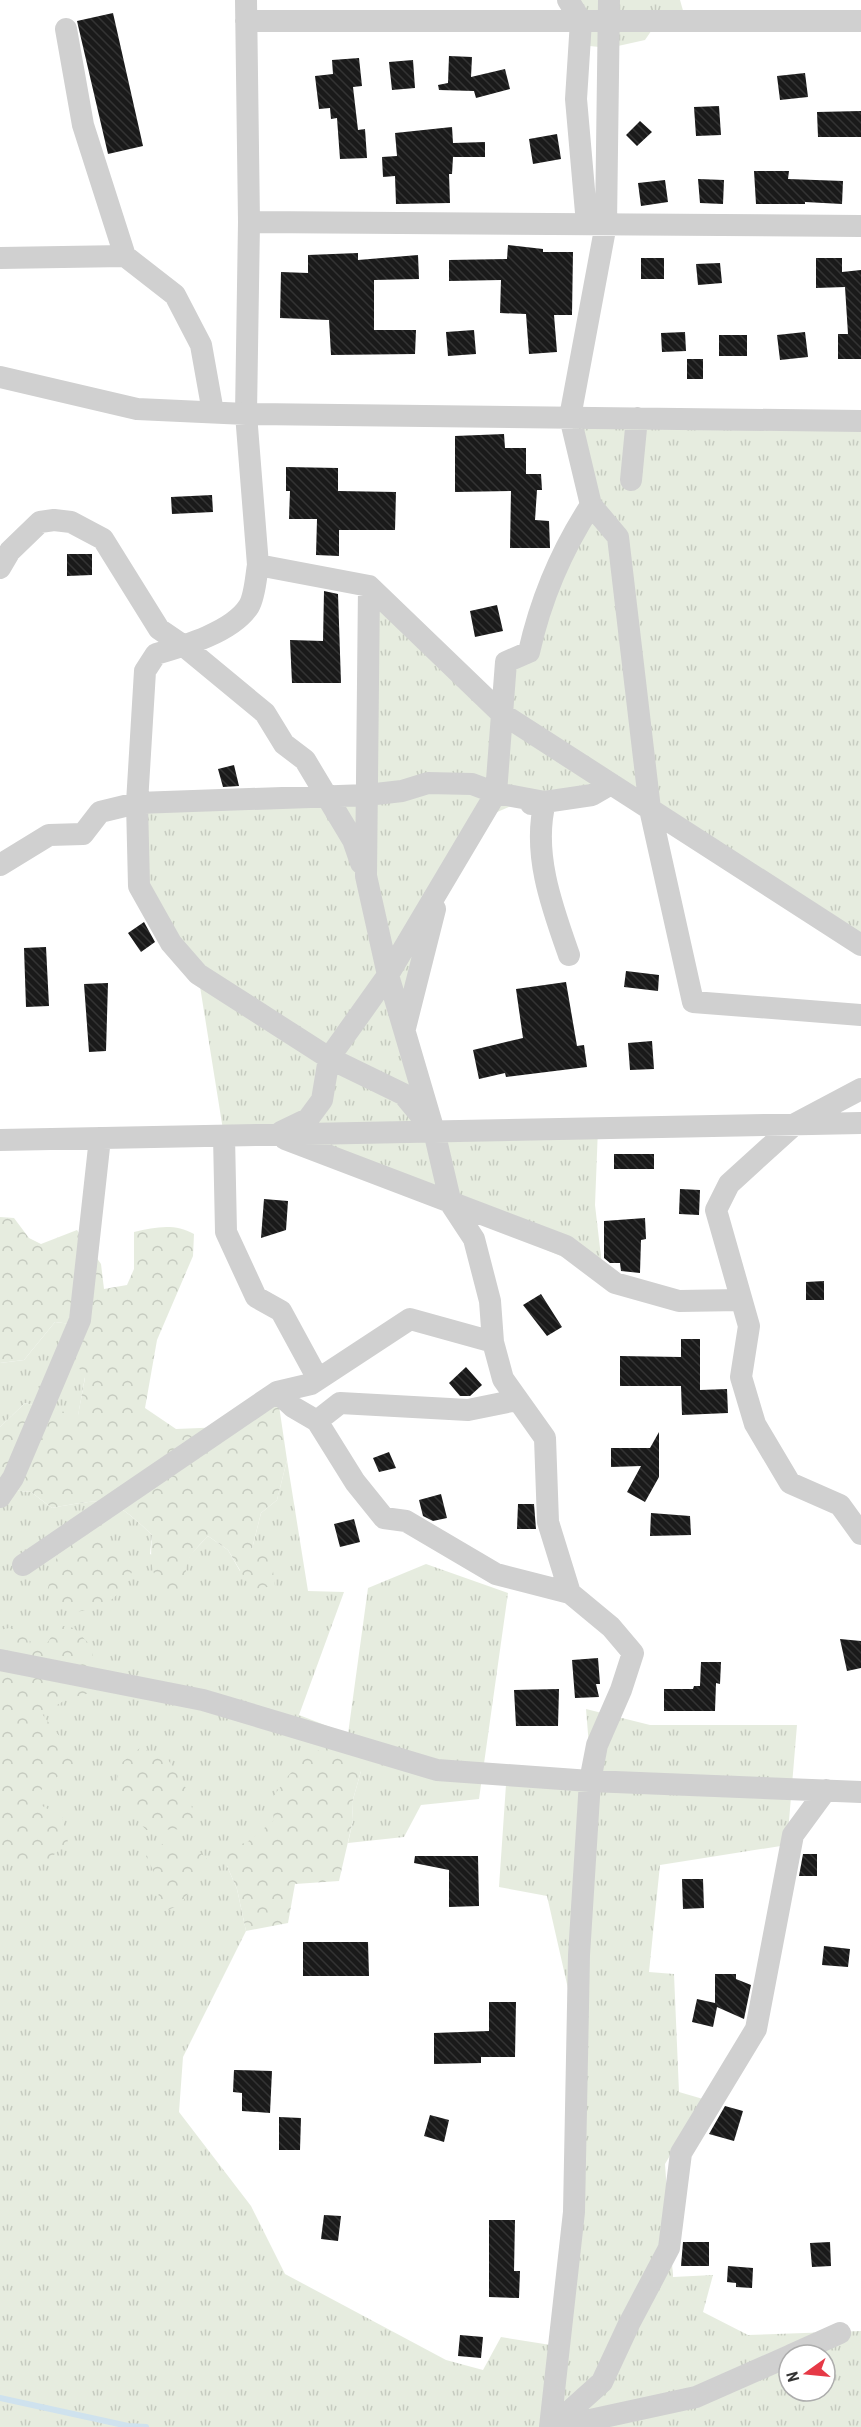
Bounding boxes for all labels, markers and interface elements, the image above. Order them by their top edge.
north arrow [777,2343,837,2403]
text: N [783,2370,803,2384]

